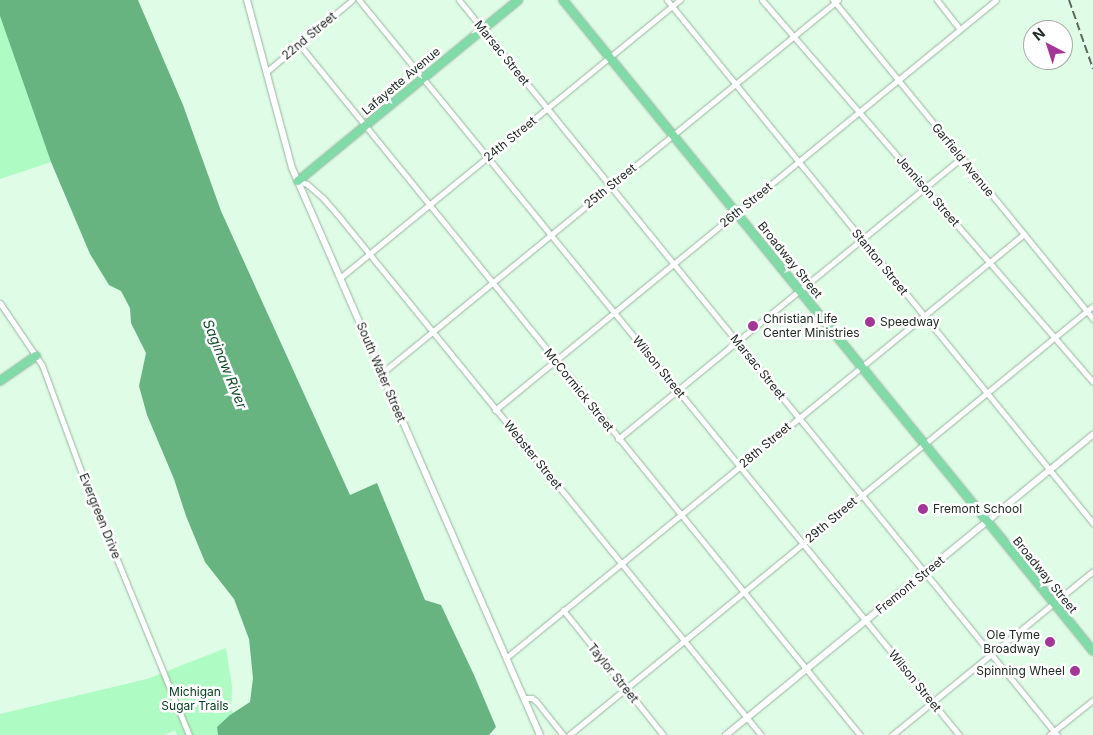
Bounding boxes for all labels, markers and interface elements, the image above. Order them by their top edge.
street label: 22nd Street [279,9,339,63]
street label: Marsac Street [471,18,533,88]
north arrow [1023,20,1073,70]
text: N [1029,24,1048,44]
street label: Lafayette Avenue [359,44,443,118]
street label: 24th Street [481,114,539,164]
street label: Garfield Avenue [929,120,997,200]
street label: Jennison Street [893,153,963,229]
street label: 25th Street [581,161,639,211]
street label: 26th Street [717,180,775,230]
street label: Broadway Street [755,219,825,301]
street label: Stanton Street [849,226,911,298]
place label: Christian Life Center Ministries [763,312,859,340]
place label: Speedway [880,315,940,329]
marker: Speedway [864,316,876,328]
water label: Saginaw River [199,317,251,411]
street label: South Water Street [353,320,409,424]
marker: Christian Life Center Ministries [747,320,759,332]
street label: Marsac Street [727,332,789,402]
street label: Wilson Street [630,333,688,401]
street label: McCormick Street [541,346,617,434]
street label: Webster Street [501,418,565,492]
street label: 28th Street [736,419,794,471]
street label: Evergreen Drive [76,471,124,561]
street label: 29th Street [802,494,860,546]
place label: Fremont School [933,502,1022,516]
marker: Fremont School [917,503,929,515]
street label: Broadway Street [1010,534,1080,616]
street label: Fremont Street [873,553,947,617]
place label: Ole Tyme Broadway [983,628,1040,656]
marker: Ole Tyme Broadway [1044,636,1056,648]
street label: Taylor Street [585,640,641,706]
street label: Wilson Street [886,647,944,715]
place label: Spinning Wheel [976,664,1065,678]
marker: Spinning Wheel [1069,665,1081,677]
park label: Michigan Sugar Trails [161,685,229,713]

